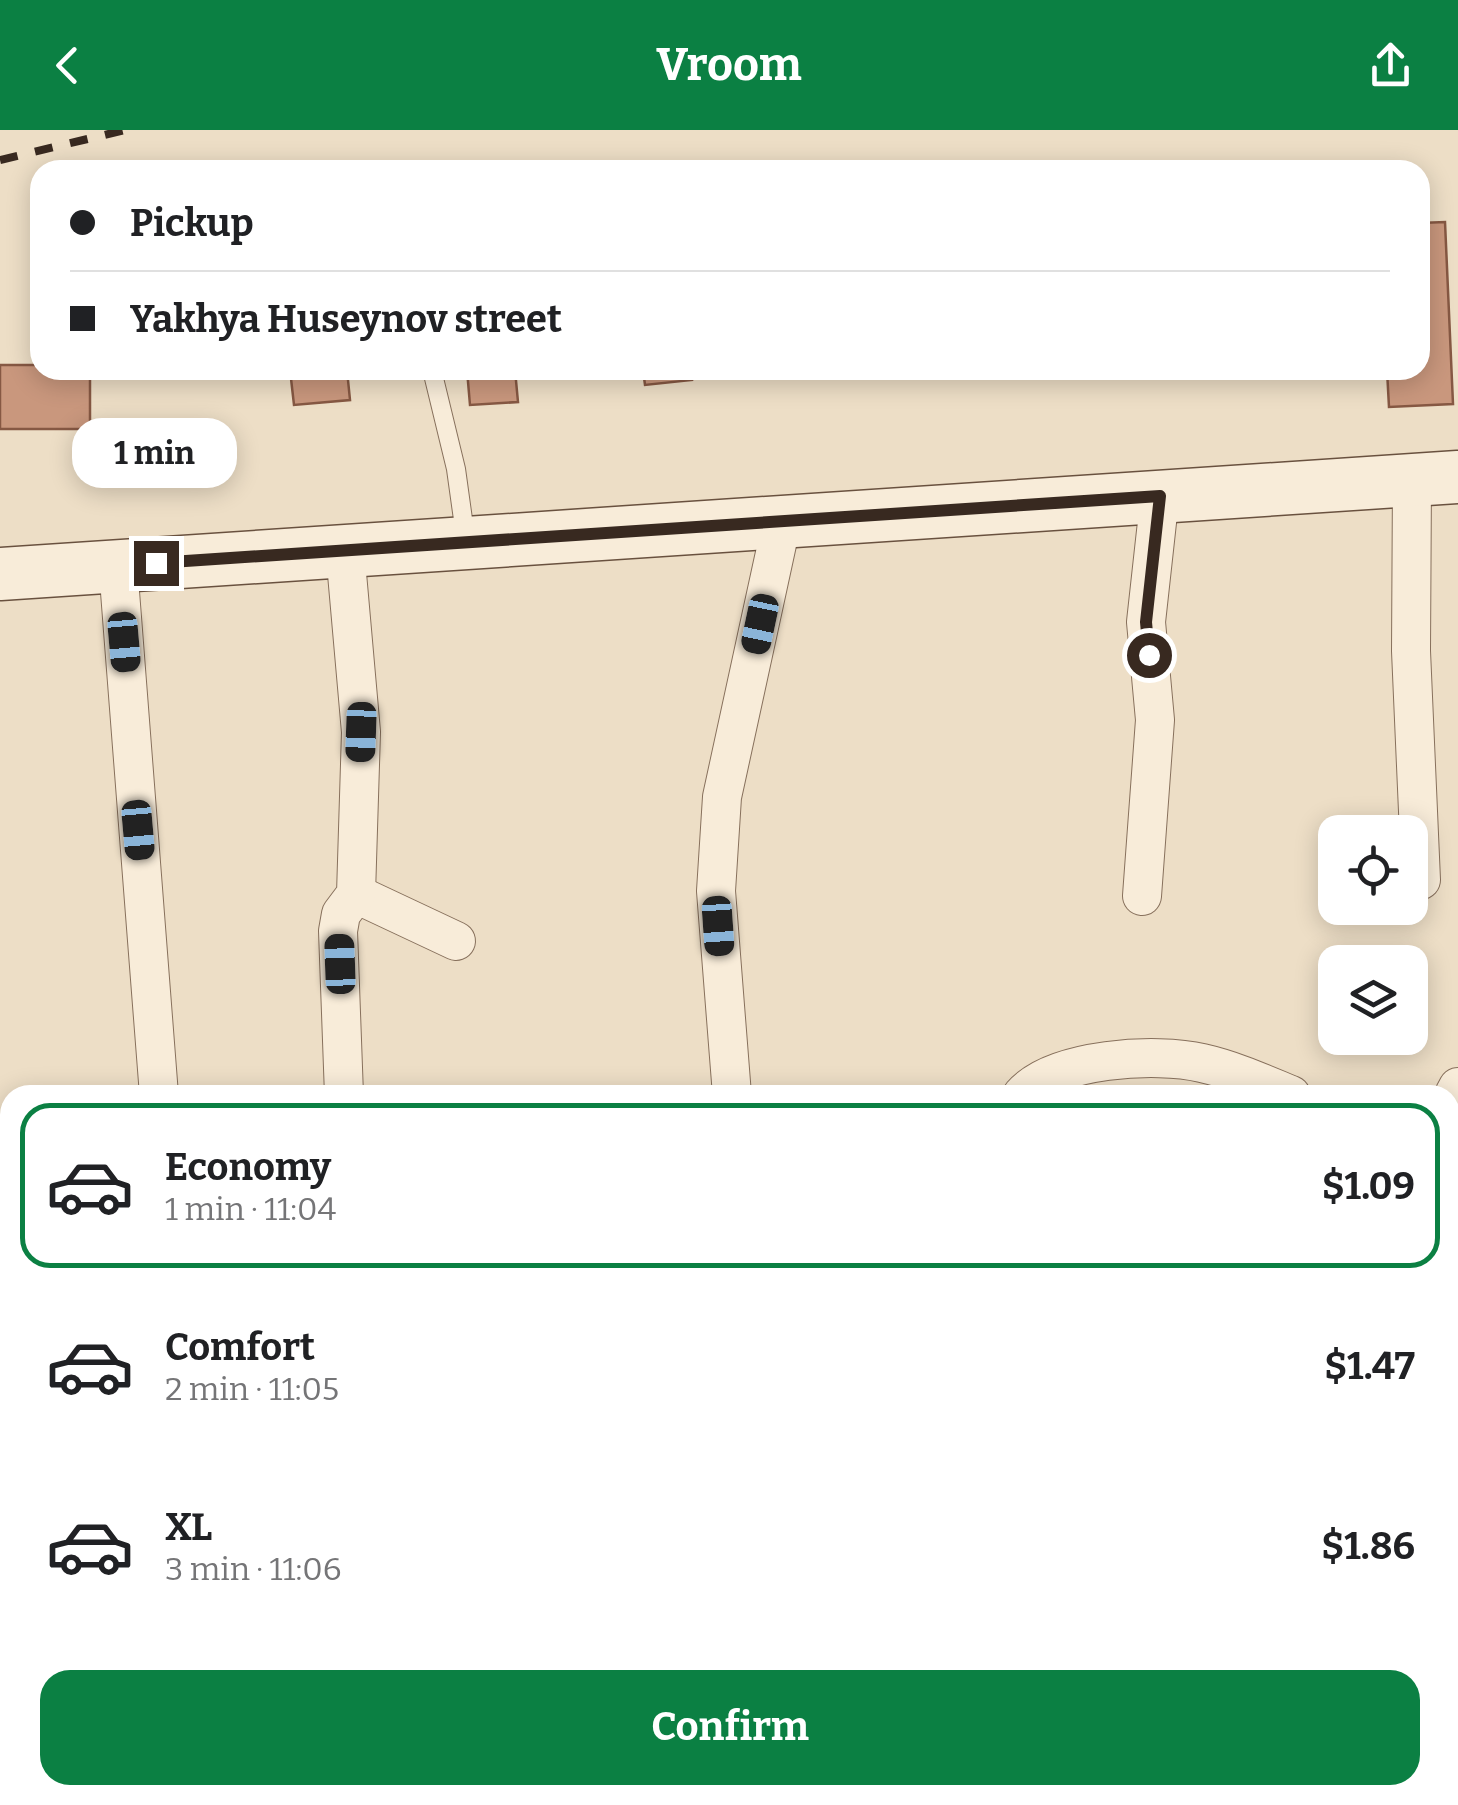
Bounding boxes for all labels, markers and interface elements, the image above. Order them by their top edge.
icon: back [40,38,95,93]
text: Vroom [656,38,802,92]
icon: share [1363,38,1418,93]
text: Pickup [130,200,254,246]
text: Yakhya Huseynov street [130,296,562,342]
callout: 1 min [74,418,238,488]
text: 1 min [114,434,195,472]
route end [134,541,179,586]
car [739,592,781,656]
car [106,611,142,673]
route start [1127,633,1172,678]
car [345,701,377,763]
car [120,799,156,861]
map controls [1318,815,1428,1055]
button: locate [1318,815,1428,925]
car [701,895,735,957]
car [324,933,356,995]
button: layers [1318,945,1428,1055]
icon: car [45,1141,135,1231]
text: Economy [165,1144,331,1190]
text: $1.09 [1322,1163,1415,1209]
text: 1 min · 11:04 [165,1190,336,1228]
icon: car [45,1321,135,1411]
text: Comfort [165,1324,315,1370]
text: $1.47 [1324,1343,1415,1389]
text: 2 min · 11:05 [165,1370,339,1408]
icon: car [45,1501,135,1591]
text: XL [165,1504,212,1550]
text: $1.86 [1321,1523,1415,1569]
text: 3 min · 11:06 [165,1550,342,1588]
button: Confirm [40,1670,1420,1785]

